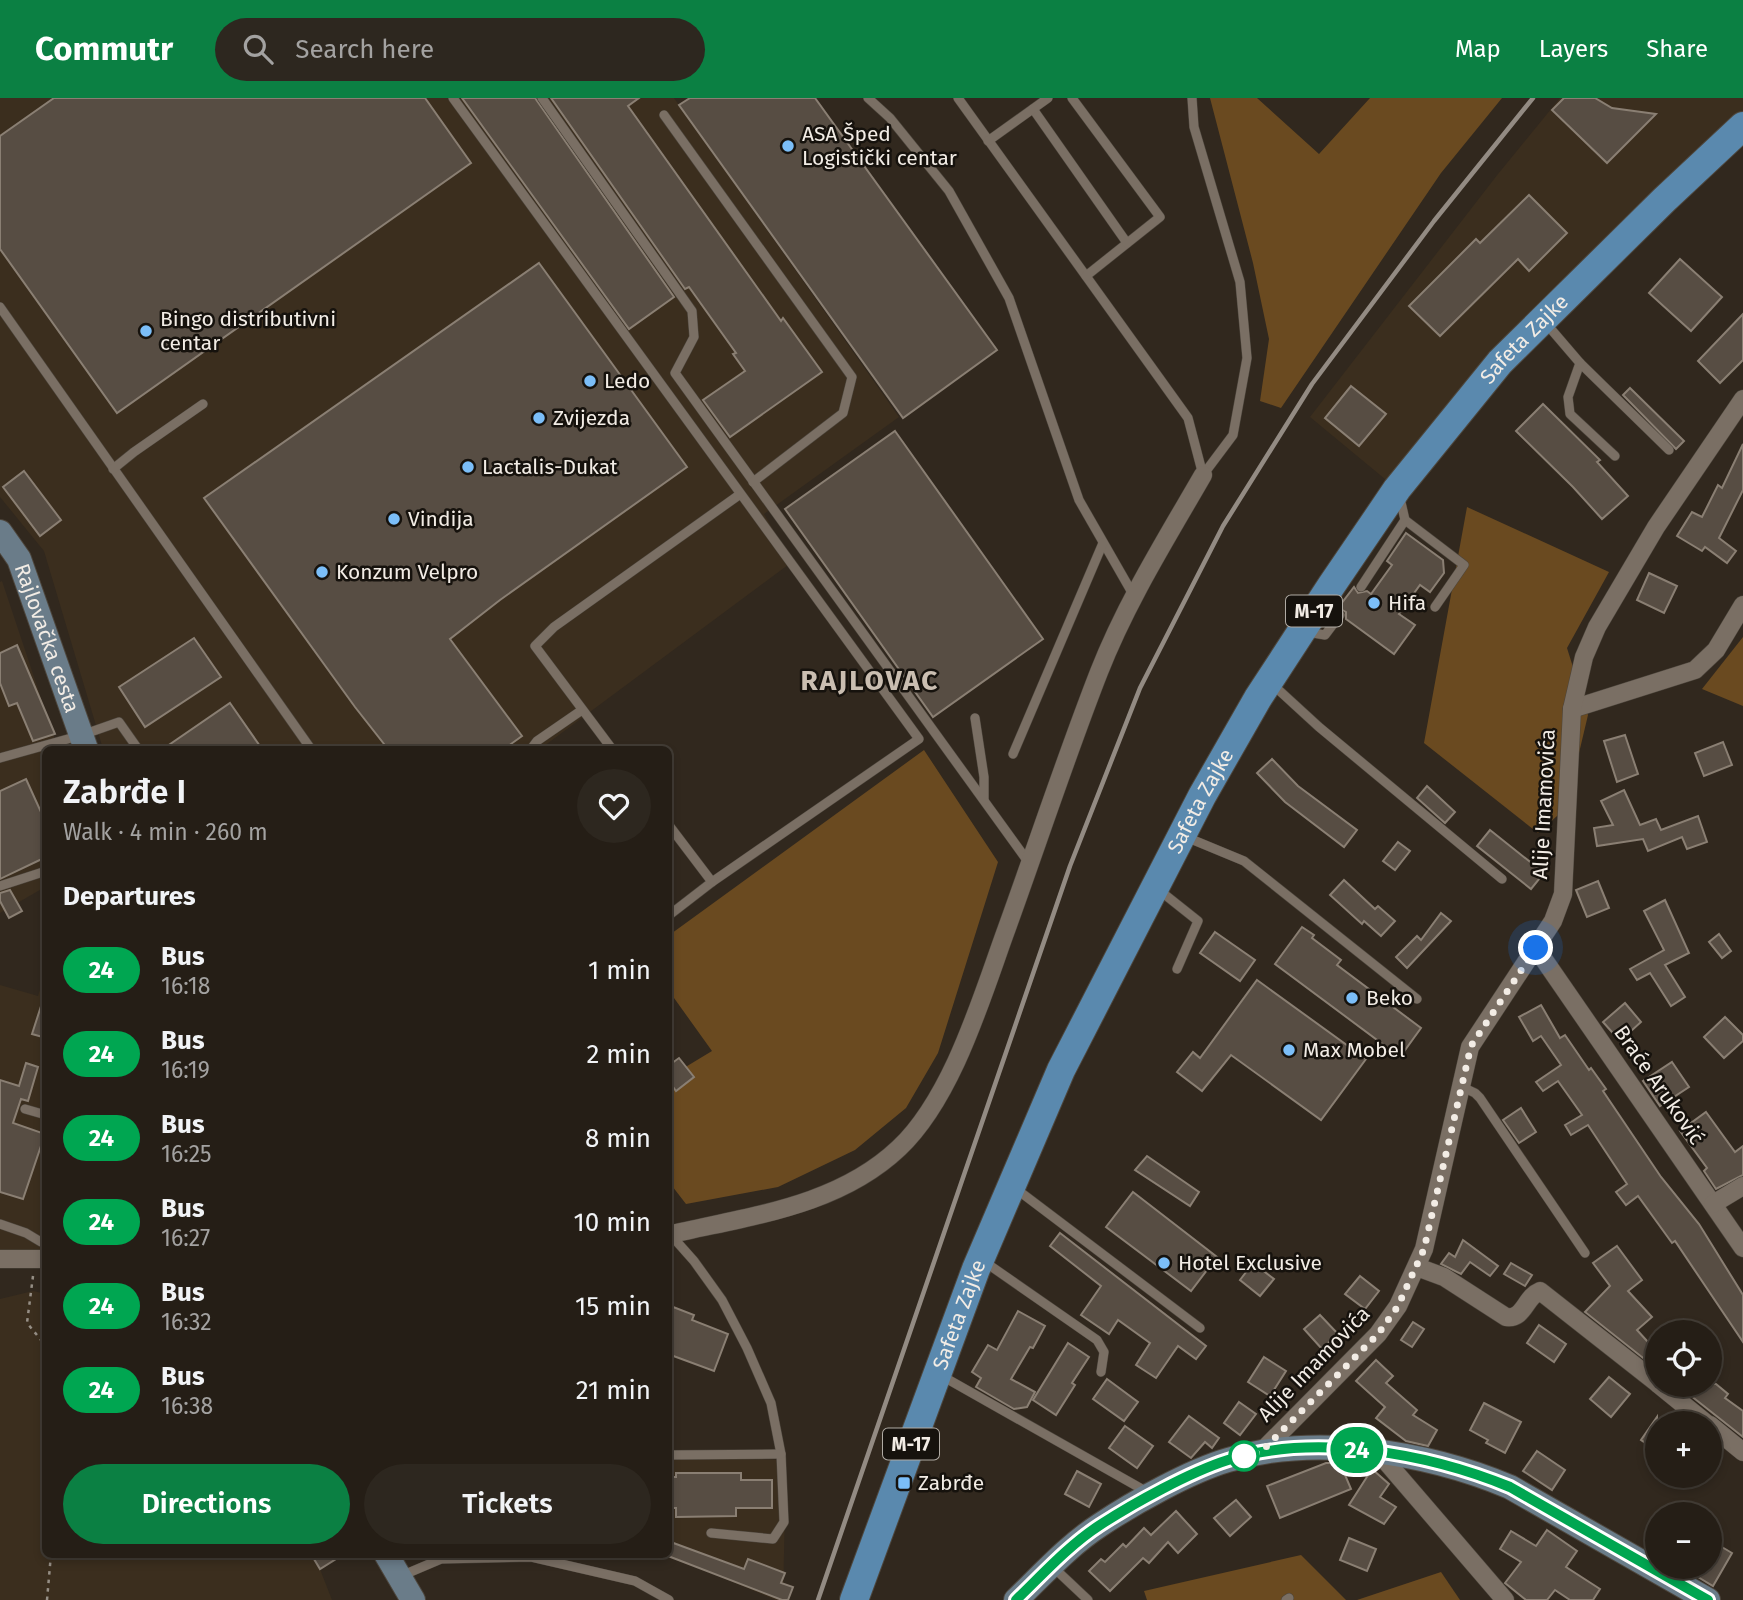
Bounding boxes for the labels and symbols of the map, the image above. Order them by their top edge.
place label: ASA Šped Logistički centar [802,121,957,171]
marker: ASA Šped Logistički centar [780,138,796,154]
street label: Safeta Zajke [1475,289,1574,389]
place label: Bingo distributivni centar [160,306,336,356]
marker: Bingo distributivni centar [138,323,154,339]
place label: Ledo [604,368,650,394]
marker: Ledo [582,373,598,389]
place label: Zvijezda [553,405,630,431]
marker: Zvijezda [531,410,547,426]
place label: Lactalis-Dukat [482,454,618,480]
marker: Lactalis-Dukat [460,459,476,475]
place label: Vindija [408,506,474,532]
marker: Vindija [386,511,402,527]
place label: Konzum Velpro [336,559,478,585]
street label: Rajlovačka cesta [9,560,85,716]
marker: Konzum Velpro [314,564,330,580]
place label: Hifa [1388,590,1426,616]
marker: Hifa [1366,595,1382,611]
road number: M-17 [1286,596,1342,626]
district label: RAJLOVAC [801,664,939,697]
street label: Alije Imamovića [1527,728,1561,880]
street label: Safeta Zajke [1162,744,1239,858]
your location [1518,930,1553,965]
place label: Beko [1366,985,1413,1011]
marker: Beko [1344,990,1360,1006]
street label: Braće Aruković [1608,1020,1710,1150]
place label: Max Mobel [1303,1037,1405,1063]
marker: Max Mobel [1281,1042,1297,1058]
place label: Hotel Exclusive [1178,1250,1322,1276]
marker: Hotel Exclusive [1156,1255,1172,1271]
street label: Safeta Zajke [927,1256,991,1373]
street label: Alije Imamovića [1252,1301,1376,1427]
line badge: 24 [1326,1427,1388,1473]
road number: M-17 [883,1428,939,1460]
unlabelled marker [1229,1441,1259,1471]
place label: Zabrđe [918,1470,984,1496]
marker: Zabrđe [896,1475,912,1491]

